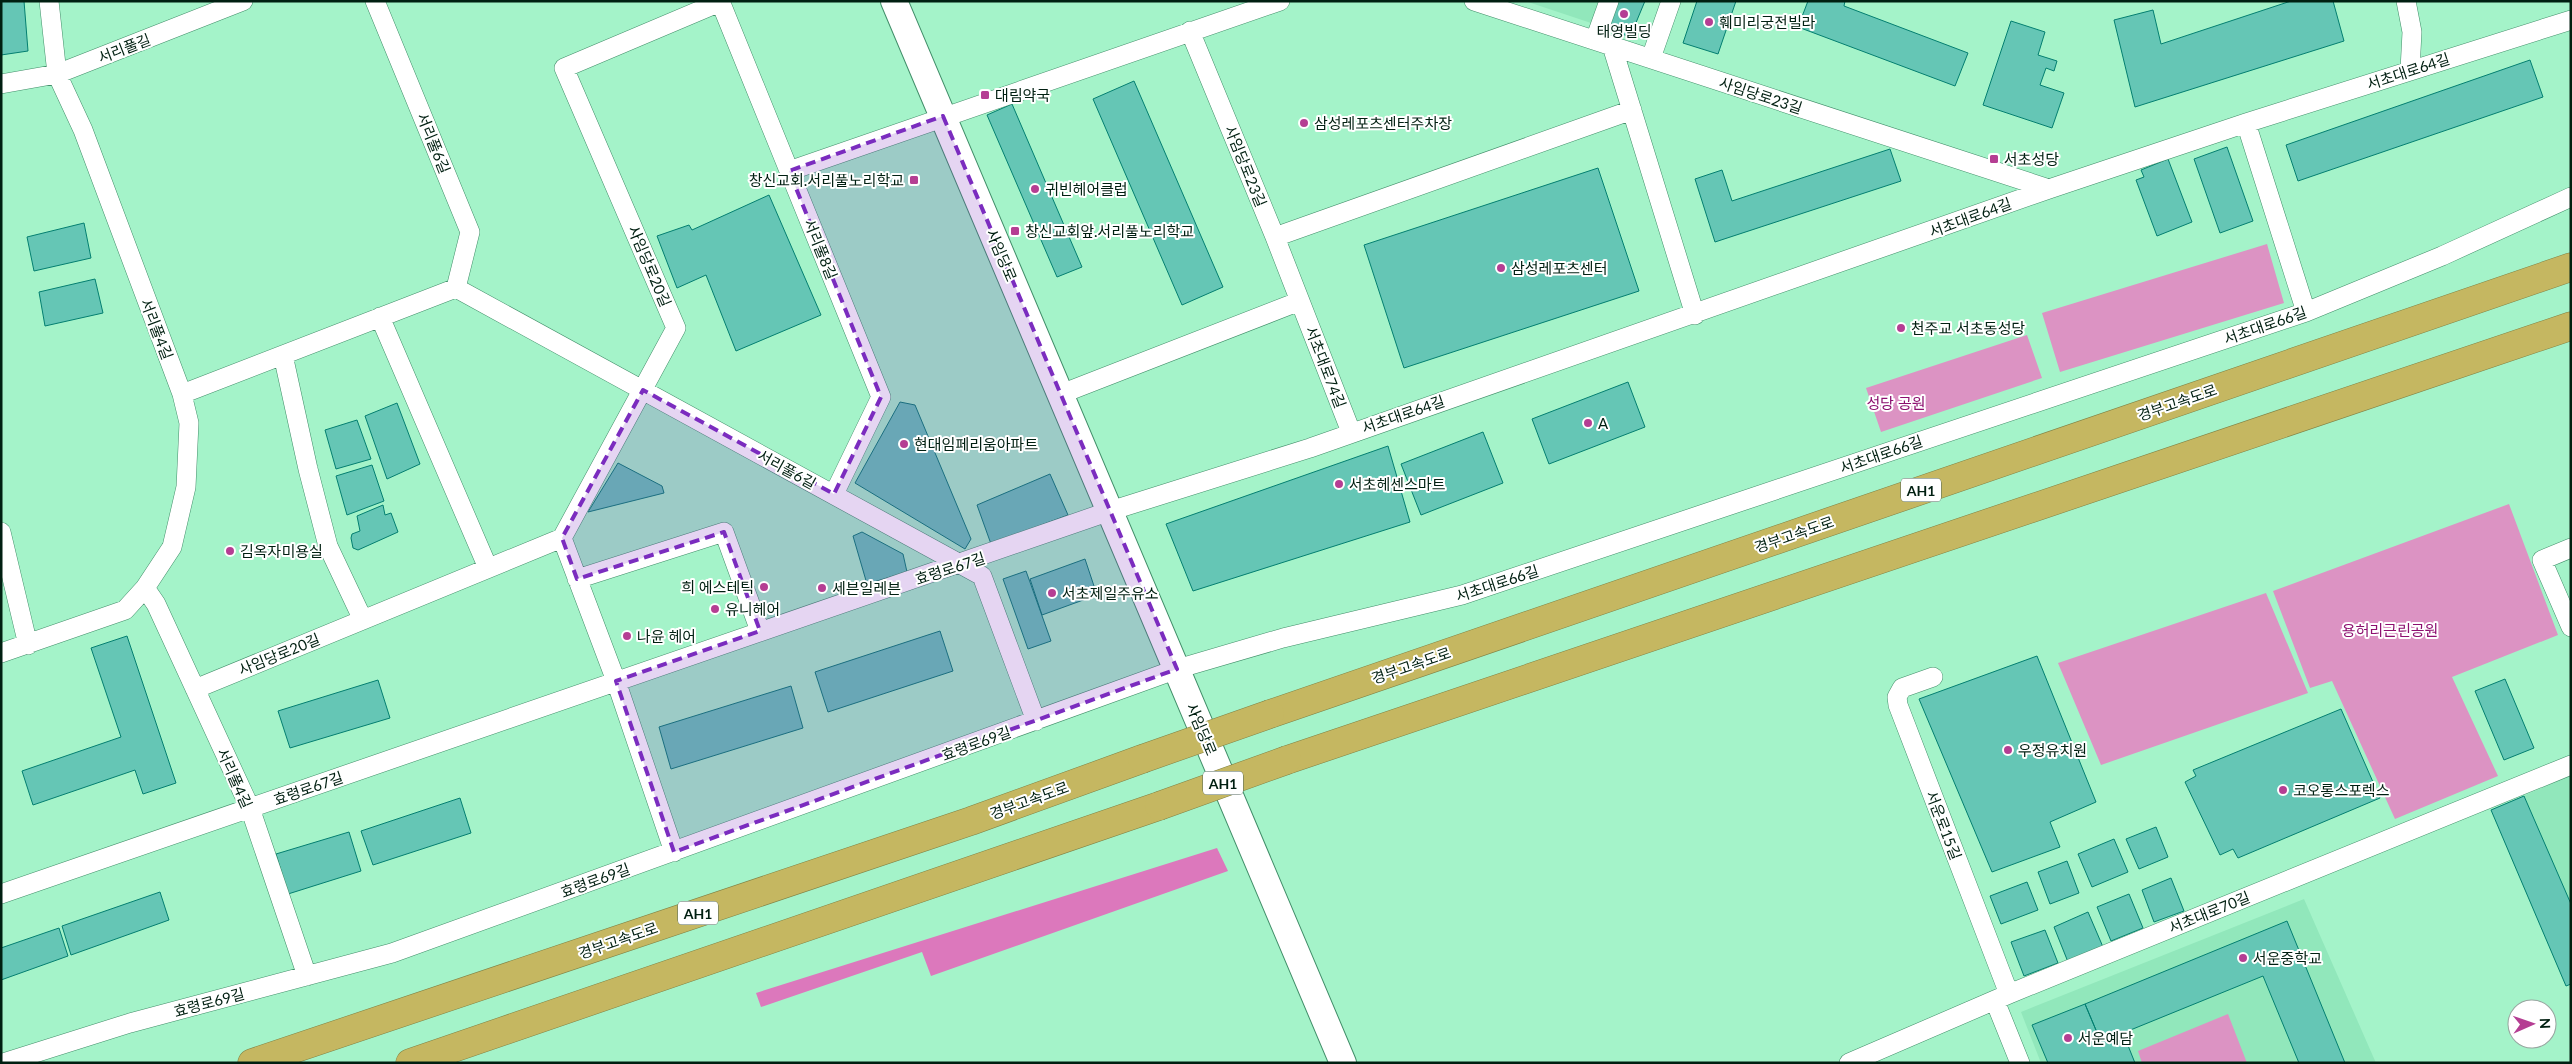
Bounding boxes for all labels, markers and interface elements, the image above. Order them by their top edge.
marker: 태영빌딩 [1618,8,1630,20]
place label: 훼미리궁전빌라 [1719,13,1816,31]
marker: 훼미리궁전빌라 [1703,16,1715,28]
place label: 태영빌딩 [1596,22,1652,40]
street label: 서리풀길 [95,30,153,66]
street label: 서초대로64길 [2364,49,2452,93]
street label: 사임당로23길 [1717,73,1805,117]
place label: 대림약국 [995,86,1050,104]
marker: 대림약국 [979,89,991,101]
street label: 서리풀6길 [414,110,454,176]
place label: 삼성레포츠센터주차장 [1314,114,1452,132]
marker: 삼성레포츠센터주차장 [1298,117,1310,129]
street label: 사임당로23길 [1221,123,1271,209]
place label: 서초성당 [2004,150,2059,168]
marker: 서초성당 [1988,153,2000,165]
place label: 창신교회.서리풀노리학교 [749,171,904,189]
marker: 창신교회.서리풀노리학교 [908,174,920,186]
place label: 귀빈헤어클럽 [1045,180,1128,198]
marker: 귀빈헤어클럽 [1029,183,1041,195]
street label: 서초대로64길 [1926,194,2014,240]
street label: 서리풀8길 [801,216,841,282]
place label: 창신교회앞.서리풀노리학교 [1025,222,1194,240]
street label: 사임당로20길 [625,223,675,309]
marker: 창신교회앞.서리풀노리학교 [1009,225,1021,237]
street label: 사임당로 [983,226,1021,284]
place label: 삼성레포츠센터 [1511,259,1608,277]
marker: 삼성레포츠센터 [1495,262,1507,274]
street label: 서리풀4길 [137,296,177,362]
street label: 서초대로66길 [2221,302,2309,348]
place label: 천주교 서초동성당 [1911,319,2025,337]
marker: 천주교 서초동성당 [1895,322,1907,334]
street label: 서초대로74길 [1302,323,1350,411]
street label: 경부고속도로 [2135,380,2219,424]
street label: 서초대로64길 [1359,391,1447,437]
park label: 성당 공원 [1866,394,1926,412]
place label: A [1598,414,1609,432]
marker: A [1582,417,1594,429]
street label: 서초대로66길 [1837,431,1925,477]
place label: 현대임페리움아파트 [914,435,1038,453]
marker: 현대임페리움아파트 [898,438,910,450]
street label: 서리풀6길 [755,446,819,492]
place label: 서초헤센스마트 [1349,475,1446,493]
marker: 서초헤센스마트 [1333,478,1345,490]
road number: AH1 [1901,478,1941,502]
street label: 경부고속도로 [1752,512,1836,556]
place label: 김옥자미용실 [240,542,323,560]
marker: 김옥자미용실 [224,545,236,557]
street label: 효령로67길 [913,548,987,588]
street label: 서초대로66길 [1453,561,1541,605]
place label: 희 에스테틱 [681,578,754,596]
place label: 세븐일레븐 [832,579,901,597]
marker: 희 에스테틱 [758,581,770,593]
marker: 세븐일레븐 [816,582,828,594]
place label: 서초제일주유소 [1062,584,1159,602]
marker: 서초제일주유소 [1046,587,1058,599]
place label: 유니헤어 [725,600,780,618]
marker: 유니헤어 [709,603,721,615]
park label: 용허리근린공원 [2342,621,2438,639]
place label: 나윤 헤어 [637,627,696,645]
street label: 사임당로20길 [236,629,322,679]
marker: 나윤 헤어 [621,630,633,642]
street label: 경부고속도로 [1369,643,1453,687]
street label: 사임당로 [1183,700,1221,758]
street label: 효령로69길 [939,722,1013,764]
place label: 우정유치원 [2018,741,2087,759]
marker: 우정유치원 [2002,744,2014,756]
street label: 서리풀4길 [214,745,256,811]
street label: 효령로67길 [271,768,345,808]
road number: AH1 [1203,771,1243,794]
street label: 경부고속도로 [987,777,1071,823]
place label: 코오롱스포렉스 [2293,781,2390,799]
marker: 코오롱스포렉스 [2277,784,2289,796]
street label: 서운로15길 [1923,788,1965,862]
street label: 효령로69길 [558,859,632,901]
street label: 서초대로70길 [2166,887,2252,937]
road number: AH1 [678,901,718,924]
street label: 경부고속도로 [576,918,660,962]
place label: 서운중학교 [2253,949,2322,967]
marker: 서운중학교 [2237,952,2249,964]
street label: 효령로69길 [172,984,246,1020]
north arrow [2507,999,2557,1049]
text: N [2537,1018,2554,1029]
place label: 서운예담 [2078,1029,2133,1047]
marker: 서운예담 [2062,1032,2074,1044]

